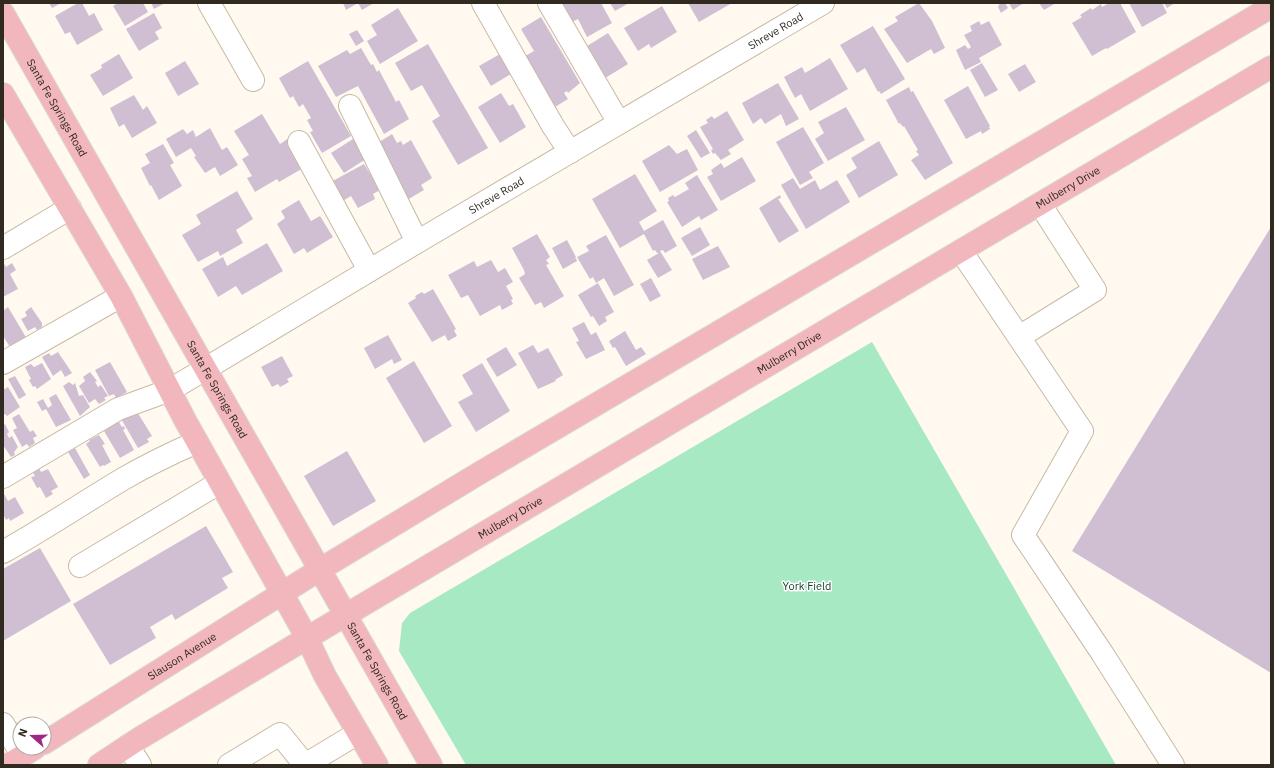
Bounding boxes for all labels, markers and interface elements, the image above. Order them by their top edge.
street label: Shreve Road [745,9,806,53]
street label: Santa Fe Springs Road [24,56,90,159]
street label: Mulberry Drive [1033,163,1103,212]
street label: Shreve Road [466,174,527,217]
street label: Mulberry Drive [754,328,824,377]
street label: Santa Fe Springs Road [184,338,251,441]
street label: Mulberry Drive [476,493,545,542]
park label: York Field [783,579,831,593]
street label: Santa Fe Springs Road [344,619,411,722]
street label: Slauson Avenue [145,629,219,683]
north arrow [12,716,52,756]
text: N [15,726,31,739]

